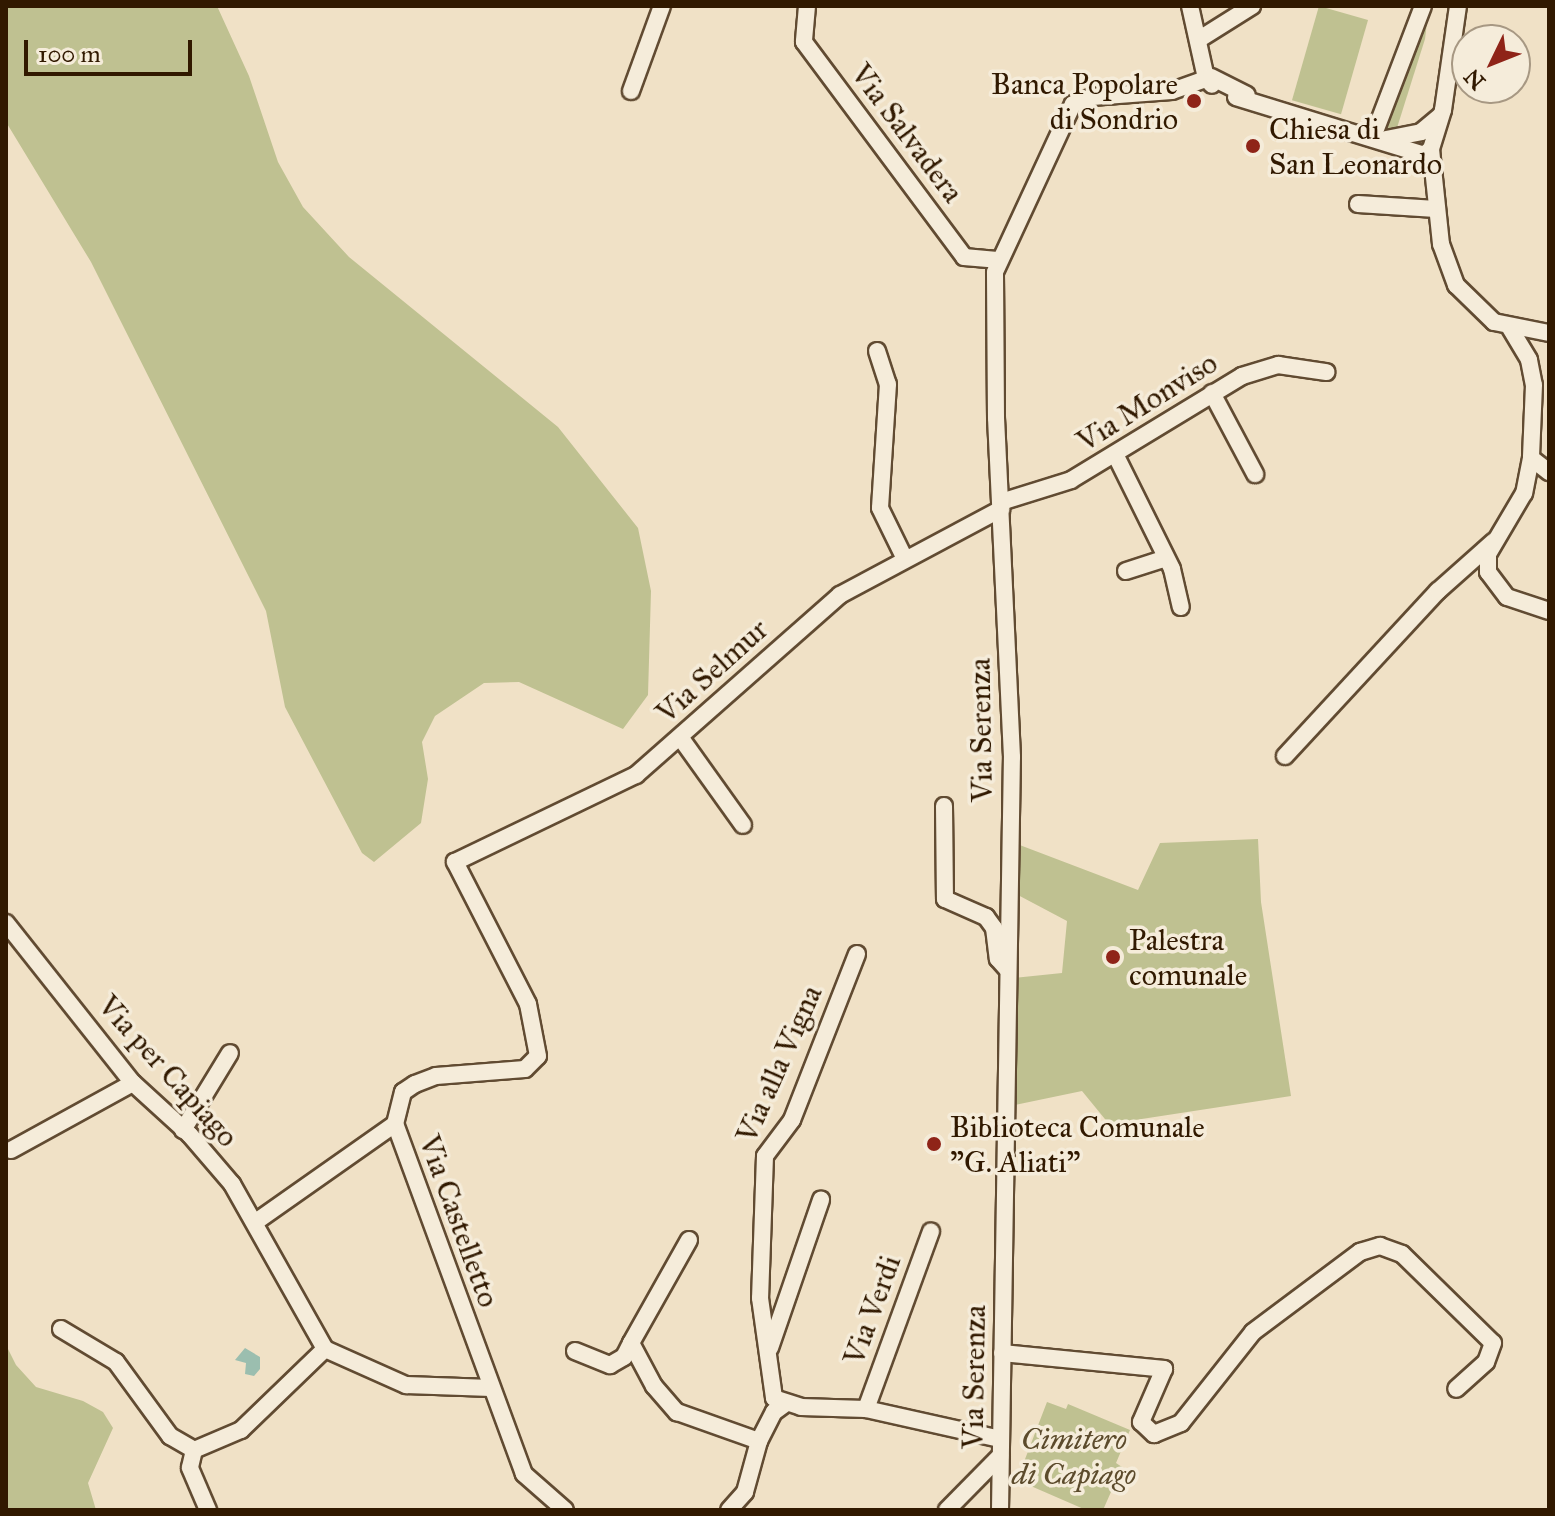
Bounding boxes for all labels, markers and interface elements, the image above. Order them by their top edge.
scale bar [28,24,196,74]
north arrow [1451,24,1531,104]
text: 100 m [38,39,101,69]
street label: Via Salvadera [843,57,971,209]
text: N [1458,63,1491,95]
place label: Banca Popolare di Sondrio [991,66,1178,136]
marker: Banca Popolare di Sondrio [1185,92,1203,110]
place label: Chiesa di San Leonardo [1269,111,1442,182]
marker: Chiesa di San Leonardo [1244,137,1262,155]
street label: Via Monviso [1070,345,1224,459]
street label: Via Selmur [649,611,775,731]
street label: Via Serenza [962,658,1000,802]
place label: Palestra comunale [1129,922,1247,992]
marker: Palestra comunale [1104,948,1122,966]
street label: Via alla Vigna [728,980,830,1148]
street label: Via per Capiago [90,988,246,1154]
place label: Biblioteca Comunale "G. Aliati" [950,1109,1205,1180]
street label: Via Castelletto [411,1130,507,1312]
marker: Biblioteca Comunale "G. Aliati" [925,1135,943,1153]
street label: Via Verdi [836,1250,908,1370]
street label: Via Serenza [955,1305,993,1449]
park label: Cimitero di Capiago [1012,1421,1136,1492]

